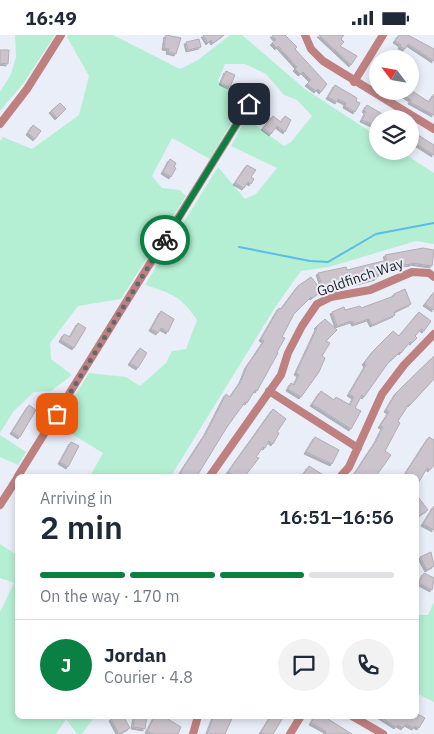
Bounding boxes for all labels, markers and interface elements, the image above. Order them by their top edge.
text: 16:49 [25,6,77,30]
north arrow [369,50,419,100]
map controls [369,50,419,160]
pin [228,83,270,125]
icon: home [235,90,263,118]
button: layers [369,110,419,160]
courier [140,215,190,265]
icon: bike [151,226,179,254]
street label: Goldfinch Way [314,254,406,300]
pin [36,393,78,435]
icon: bag [43,400,71,428]
text: Arriving in [40,488,112,508]
text: 16:51–16:56 [280,505,394,529]
text: 2 min [40,506,123,548]
text: On the way · 170 m [40,586,179,606]
button: chat [278,639,330,691]
button: phone [342,639,394,691]
text: Jordan [104,643,167,667]
text: J [61,653,71,677]
text: Courier · 4.8 [104,667,193,687]

